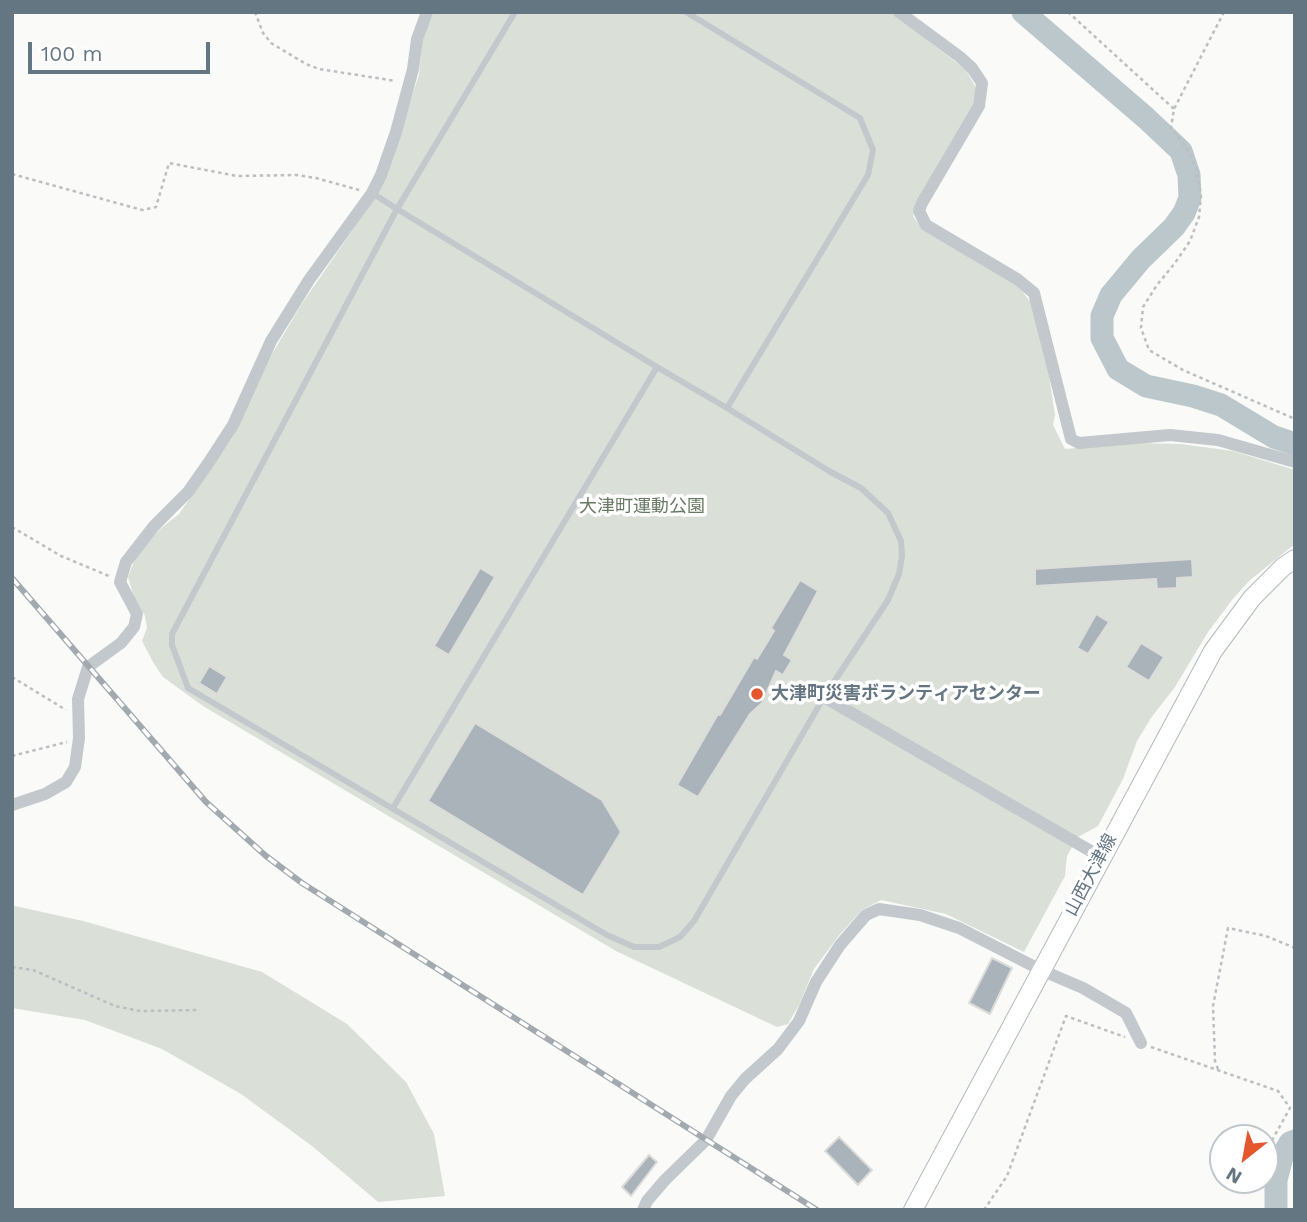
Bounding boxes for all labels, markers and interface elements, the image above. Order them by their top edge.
scale bar [32,28,214,72]
text: 100 m [41,41,103,66]
park label: 大津町運動公園 [579,496,705,518]
place label: 大津町災害ボランティアセンター [771,683,1041,705]
marker: 大津町災害ボランティアセンター [749,686,765,702]
street label: 山西大津線 [1060,830,1122,920]
north arrow [1209,1124,1279,1194]
text: N [1222,1162,1246,1189]

